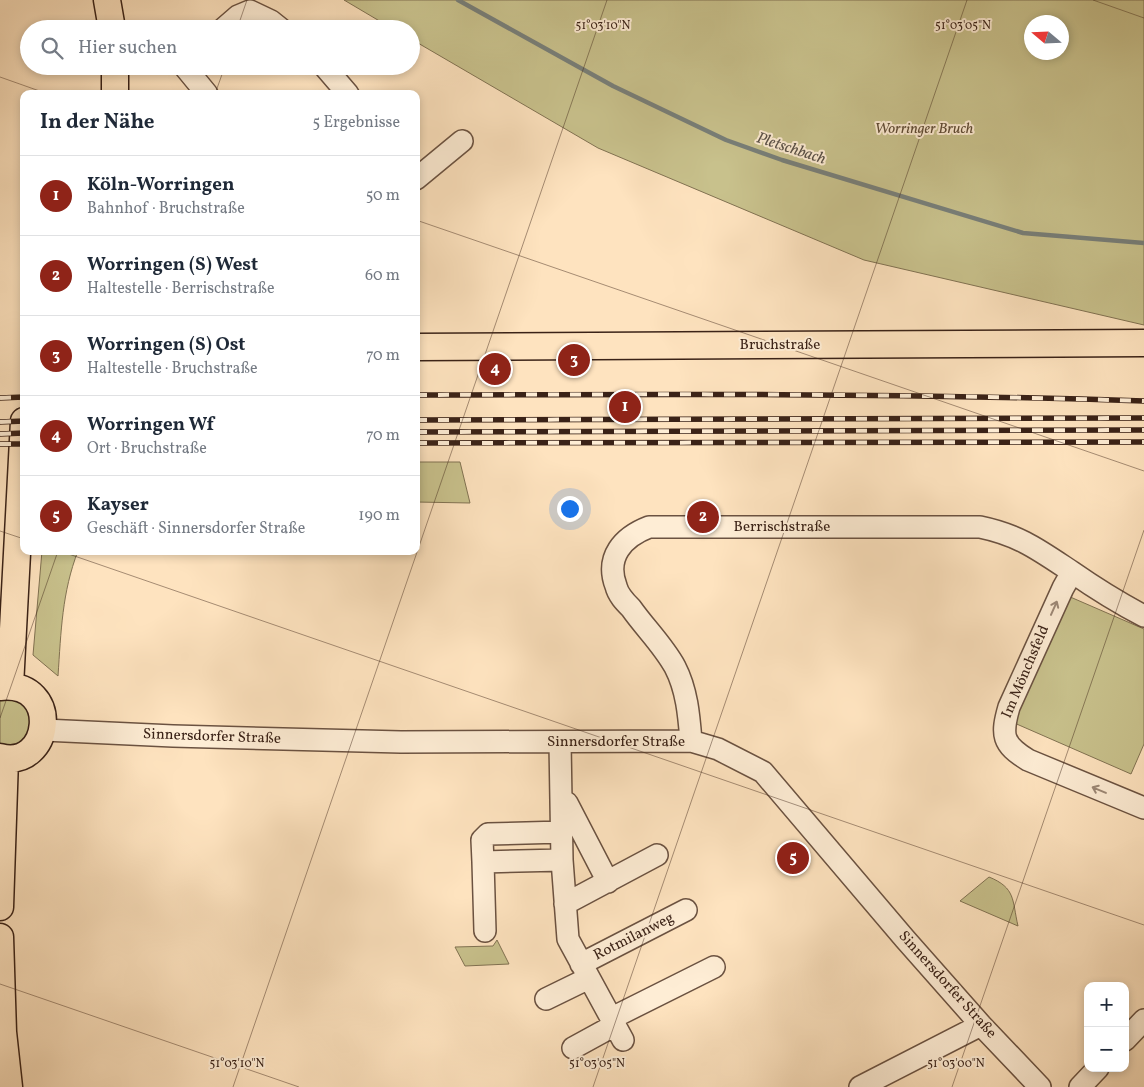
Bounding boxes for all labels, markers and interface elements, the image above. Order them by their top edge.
north arrow [1024,15,1069,60]
text: 51°03'10"N [576,18,630,34]
text: 51°03'05"N [935,18,991,34]
search box [20,20,420,75]
icon: search [38,34,66,62]
text: Hier suchen [78,35,177,61]
text: In der Nähe [40,108,155,137]
text: 5 Ergebnisse [313,112,400,134]
park label: Worringer Bruch [875,119,973,140]
water label: Pletschbach [754,127,829,171]
text: Köln-Worringen [87,172,234,198]
text: 1 [53,185,59,207]
text: 50 m [366,185,400,207]
text: Bahnhof · Bruchstraße [87,198,245,220]
text: Worringen (S) West [87,252,258,278]
text: 2 [52,265,60,287]
text: 60 m [365,265,400,287]
text: Haltestelle · Berrischstraße [87,278,275,300]
text: Worringen (S) Ost [87,332,246,358]
street label: Bruchstraße [740,335,820,356]
pin: 3 [558,341,590,379]
text: 3 [52,345,60,367]
text: 70 m [366,345,400,367]
pin: 4 [479,350,511,388]
text: Haltestelle · Bruchstraße [87,358,258,380]
pin: 1 [609,388,641,426]
text: Worringen Wf [87,412,214,438]
text: 4 [51,425,61,447]
text: 70 m [366,425,400,447]
text: Ort · Bruchstraße [87,438,207,460]
text: Kayser [87,492,149,518]
your location [557,496,583,522]
pin: 2 [687,498,719,536]
text: 5 [52,505,60,527]
text: 190 m [358,505,400,527]
street label: Berrischstraße [734,517,830,538]
text: Geschäft · Sinnersdorfer Straße [87,518,305,540]
one-way arrow [1049,601,1059,616]
street label: Im Mönchsfeld [997,622,1055,722]
street label: Sinnersdorfer Straße [143,724,281,750]
street label: Sinnersdorfer Straße [547,732,685,753]
one-way arrow [1092,784,1107,794]
pin: 5 [777,839,809,877]
street label: Rotmilanweg [590,908,678,966]
street label: Sinnersdorfer Straße [893,927,1001,1043]
map controls [1084,982,1129,1072]
button: + [1084,982,1129,1027]
button: − [1084,1027,1129,1072]
text: 51°03'10"N [210,1056,264,1072]
text: 51°03'05"N [569,1056,625,1072]
text: 51°03'00"N [927,1056,985,1072]

